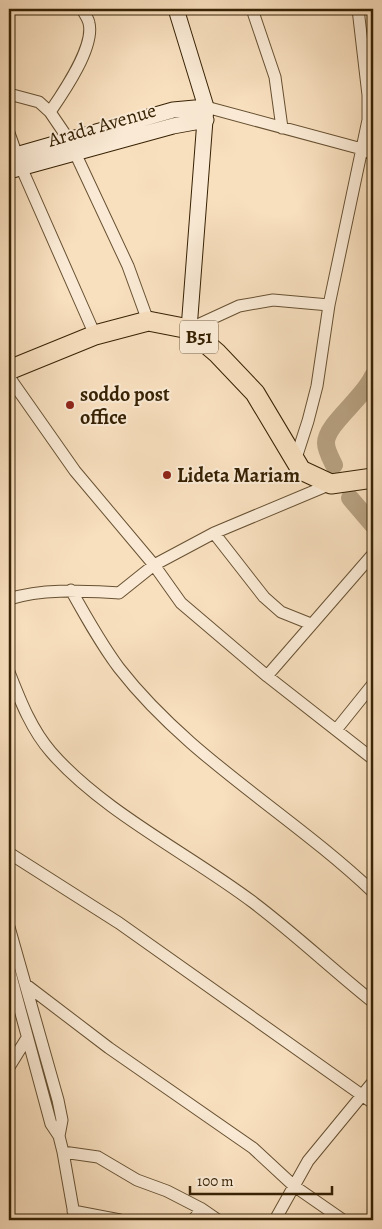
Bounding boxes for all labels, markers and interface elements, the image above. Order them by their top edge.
street label: Arada Avenue [44,97,159,154]
road number: B51 [180,321,218,354]
place label: soddo post office [80,381,170,431]
marker: soddo post office [64,399,76,411]
place label: Lideta Mariam [177,462,300,489]
marker: Lideta Mariam [161,469,173,481]
scale bar [190,1164,332,1196]
text: 100 m [197,1171,234,1191]

